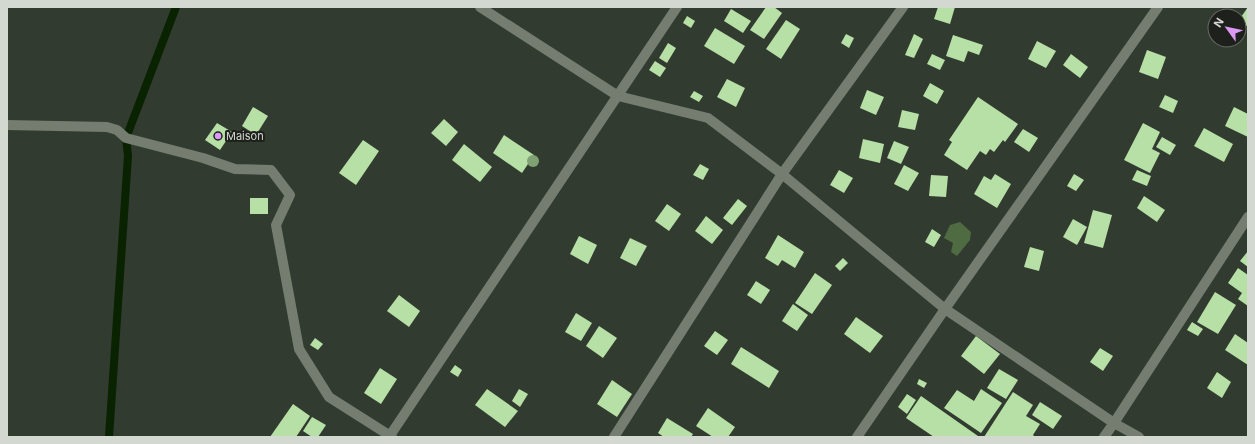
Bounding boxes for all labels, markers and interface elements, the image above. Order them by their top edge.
north arrow [1207,8,1247,48]
text: N [1210,15,1227,30]
place label: Maison [226,129,264,143]
marker: Maison [213,131,223,141]

